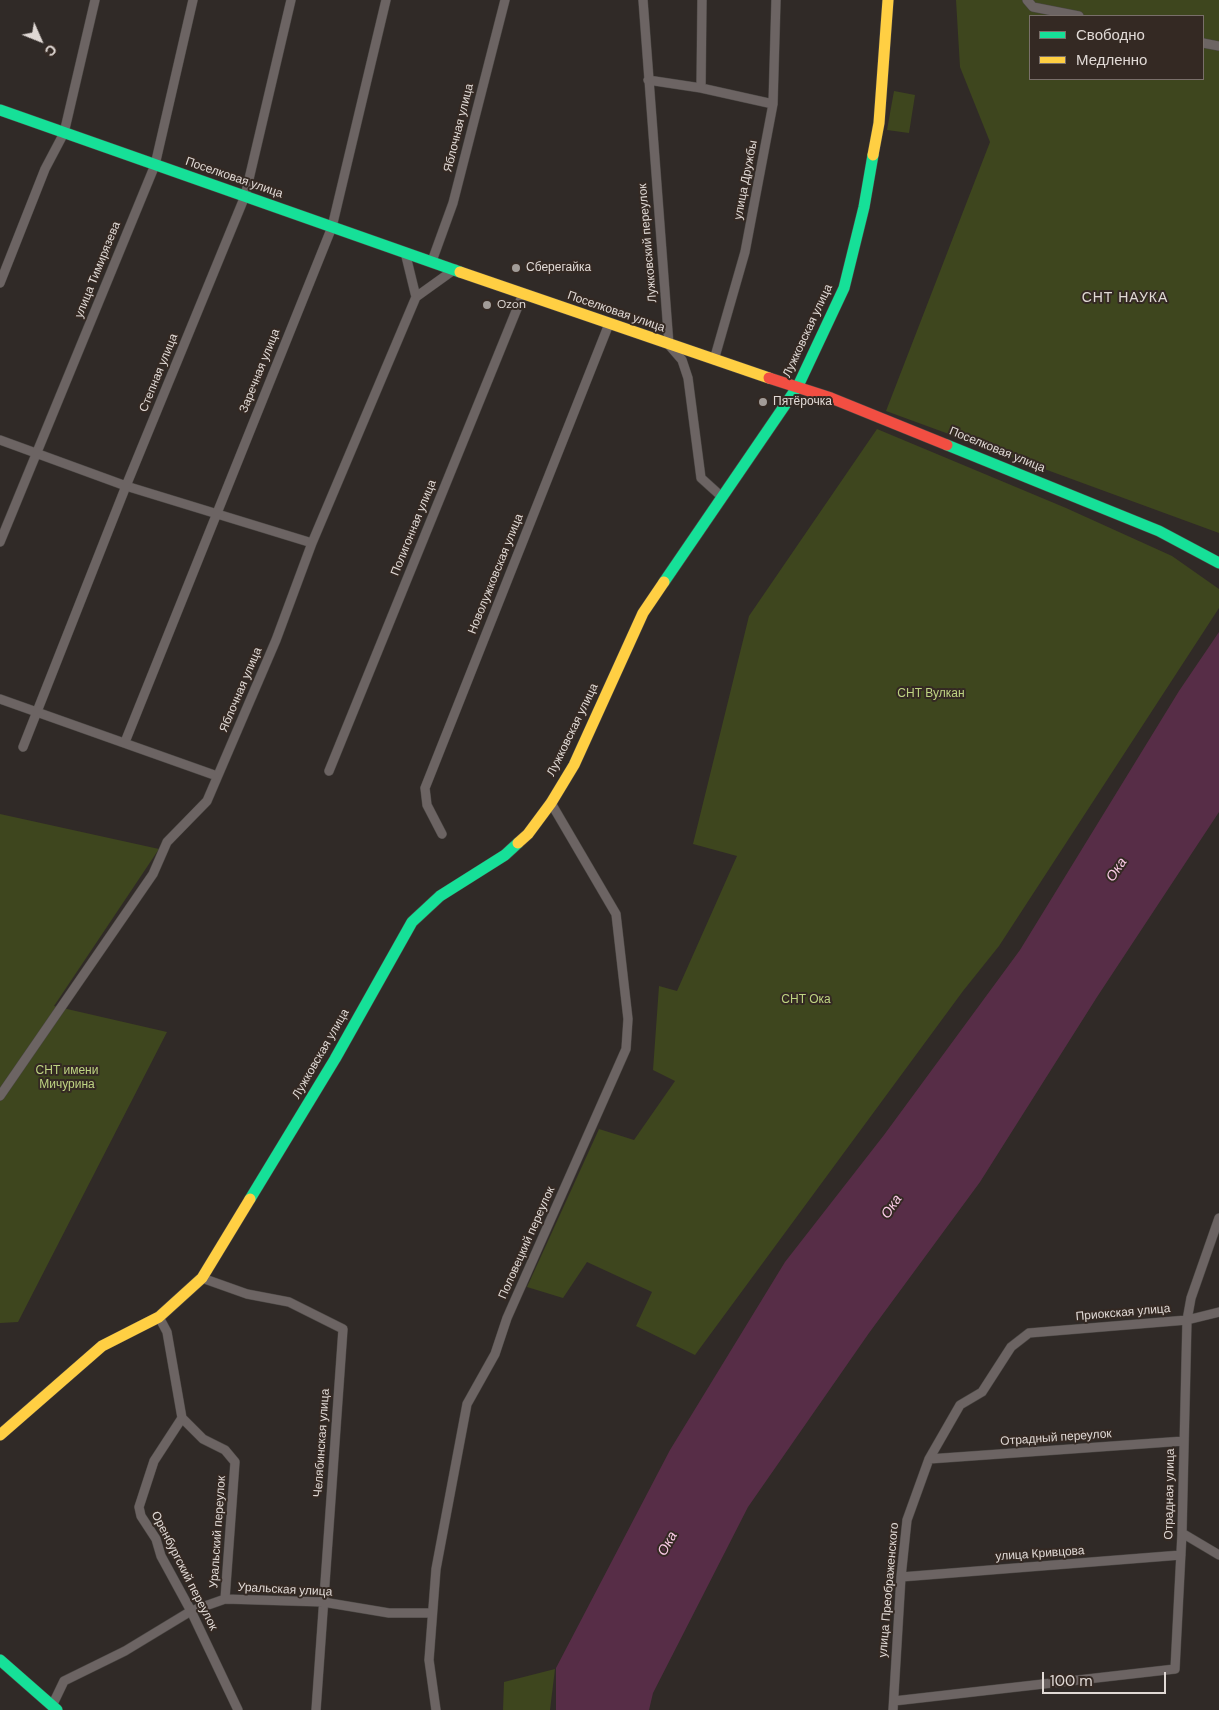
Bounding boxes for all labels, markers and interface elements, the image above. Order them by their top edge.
north arrow [15,15,65,65]
legend [1029,15,1204,80]
text: Свободно [1076,25,1145,45]
text: С [41,41,61,60]
text: Медленно [1076,50,1147,70]
street label: Яблочная улица [441,82,477,174]
street label: улица Дружбы [731,139,761,221]
street label: Поселковая улица [183,155,285,201]
street label: Лужковский переулок [636,183,660,303]
street label: улица Тимирязева [72,220,124,320]
place label: Сберегайка [526,261,591,275]
marker: Сберегайка [510,262,522,274]
street label: Лужковская улица [780,282,836,380]
street label: Поселковая улица [565,289,667,335]
district label: СНТ НАУКА [1081,290,1169,306]
place label: Ozon [497,298,526,312]
marker: Ozon [481,299,493,311]
street label: Заречная улица [237,327,283,415]
street label: Степная улица [137,332,181,414]
place label: Пятёрочка [773,395,832,409]
marker: Пятёрочка [757,396,769,408]
street label: Поселковая улица [947,424,1047,476]
street label: Полигонная улица [388,478,440,578]
street label: Новолужковская улица [465,512,527,636]
street label: Яблочная улица [217,645,265,735]
street label: Лужковская улица [544,681,602,779]
park label: СНТ Вулкан [897,687,965,701]
water label: Ока [1103,855,1131,885]
park label: СНТ Ока [781,993,831,1007]
street label: Лужковская улица [289,1007,353,1101]
park label: СНТ имени Мичурина [36,1064,98,1092]
street label: Половецкий переулок [496,1184,558,1302]
water label: Ока [878,1192,906,1222]
street label: Приокская улица [1075,1302,1171,1324]
street label: Челябинская улица [311,1388,333,1498]
street label: Отрадный переулок [1000,1427,1112,1449]
street label: Отрадная улица [1162,1448,1178,1540]
street label: Уральский переулок [207,1475,229,1589]
street label: Оренбургский переулок [148,1509,220,1633]
street label: улица Преображенского [876,1522,902,1658]
water label: Ока [655,1529,681,1559]
street label: улица Кривцова [995,1544,1085,1564]
street label: Уральская улица [237,1580,333,1600]
scale bar [1044,1662,1168,1694]
text: 100 m [1050,1671,1093,1691]

